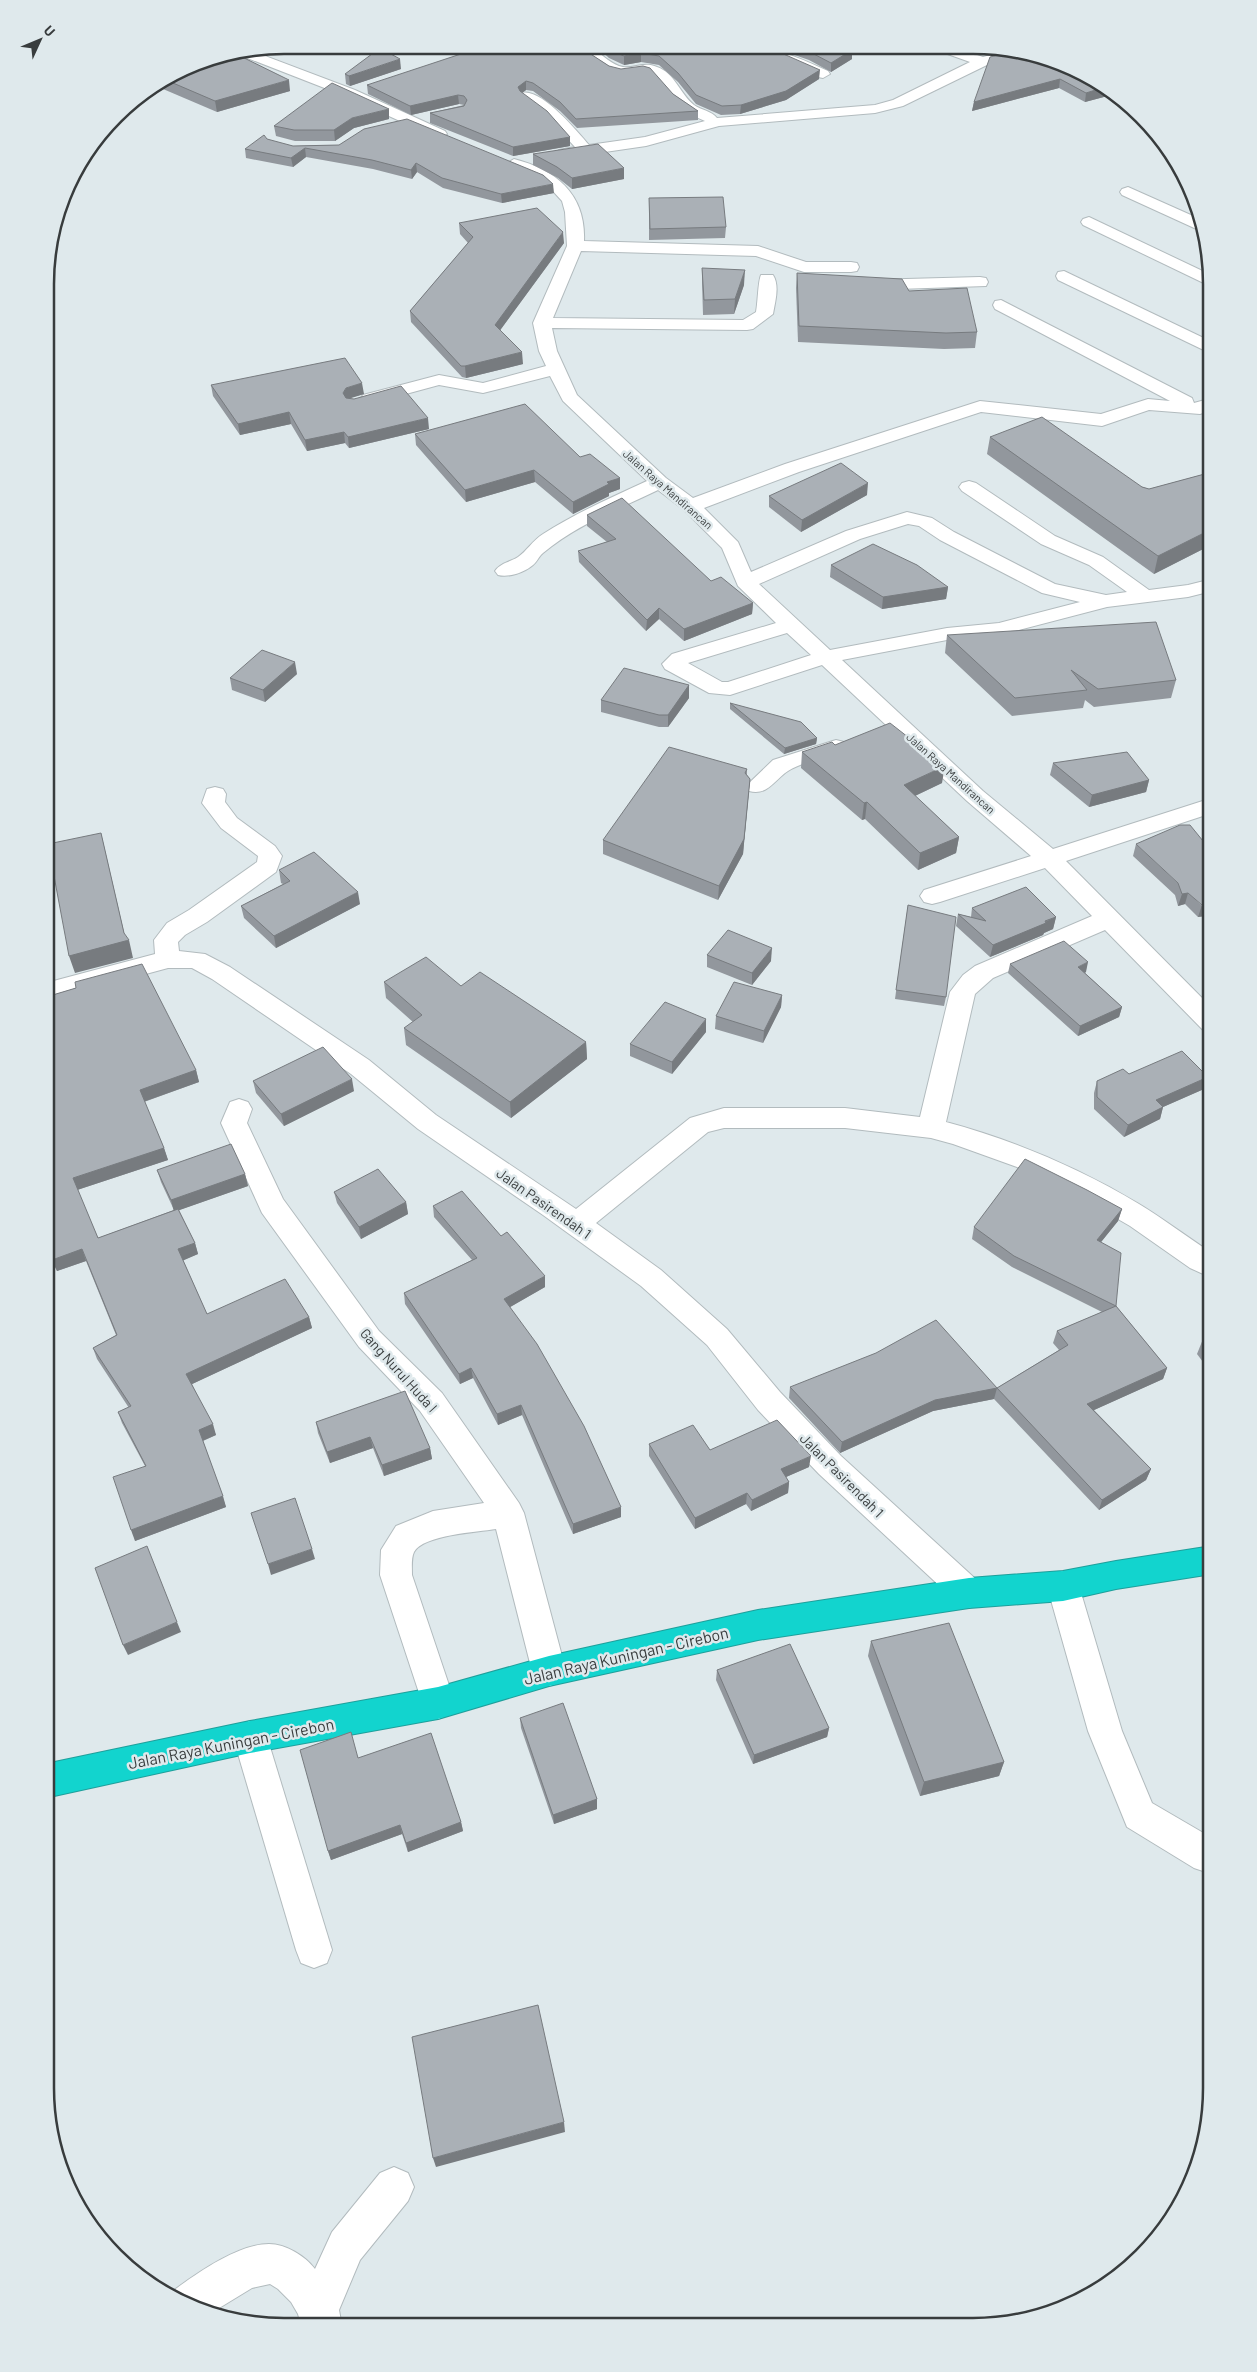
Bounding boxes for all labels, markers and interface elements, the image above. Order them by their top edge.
north arrow [15,15,65,65]
text: U [41,22,59,40]
street label: Jalan Raya Mandirancan [621,447,715,531]
street label: Jalan Raya Mandirancan [904,730,998,816]
street label: Jalan Pasirendah 1 [493,1164,595,1242]
street label: Gang Nurul Huda I [357,1325,441,1415]
street label: Jalan Pasirendah 1 [797,1430,887,1520]
street label: Jalan Raya Kuningan - Cirebon [522,1622,730,1688]
street label: Jalan Raya Kuningan - Cirebon [126,1714,336,1772]

